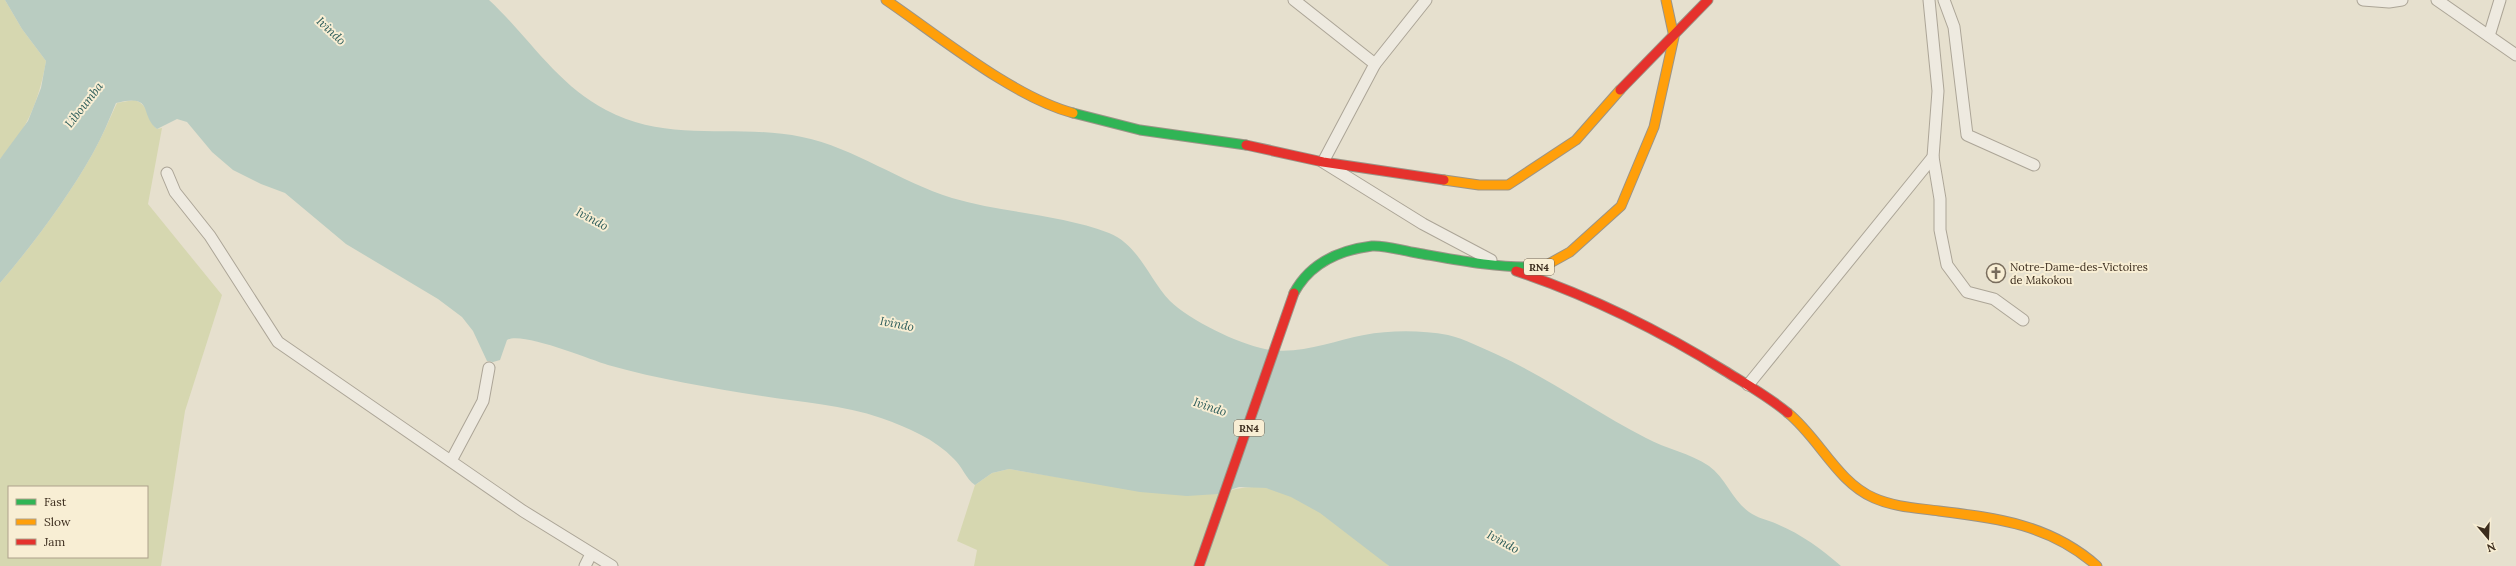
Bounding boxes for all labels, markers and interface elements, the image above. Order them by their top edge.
water label: Ivindo [314,13,349,48]
water label: Liboumba [61,79,106,130]
water label: Ivindo [574,204,611,233]
road number: RN4 [1524,259,1554,275]
place label: Notre-Dame-des-Victoires de Makokou [2010,260,2148,287]
church icon: Notre-Dame-des-Victoires de Makokou [1985,262,2007,284]
water label: Ivindo [879,313,915,334]
water label: Ivindo [1191,394,1229,419]
road number: RN4 [1234,420,1264,436]
legend [8,486,148,558]
text: Fast [44,494,67,509]
text: Slow [44,514,71,529]
north arrow [2468,518,2508,558]
water label: Ivindo [1485,527,1522,556]
text: Jam [43,534,65,549]
text: N [2484,539,2498,556]

